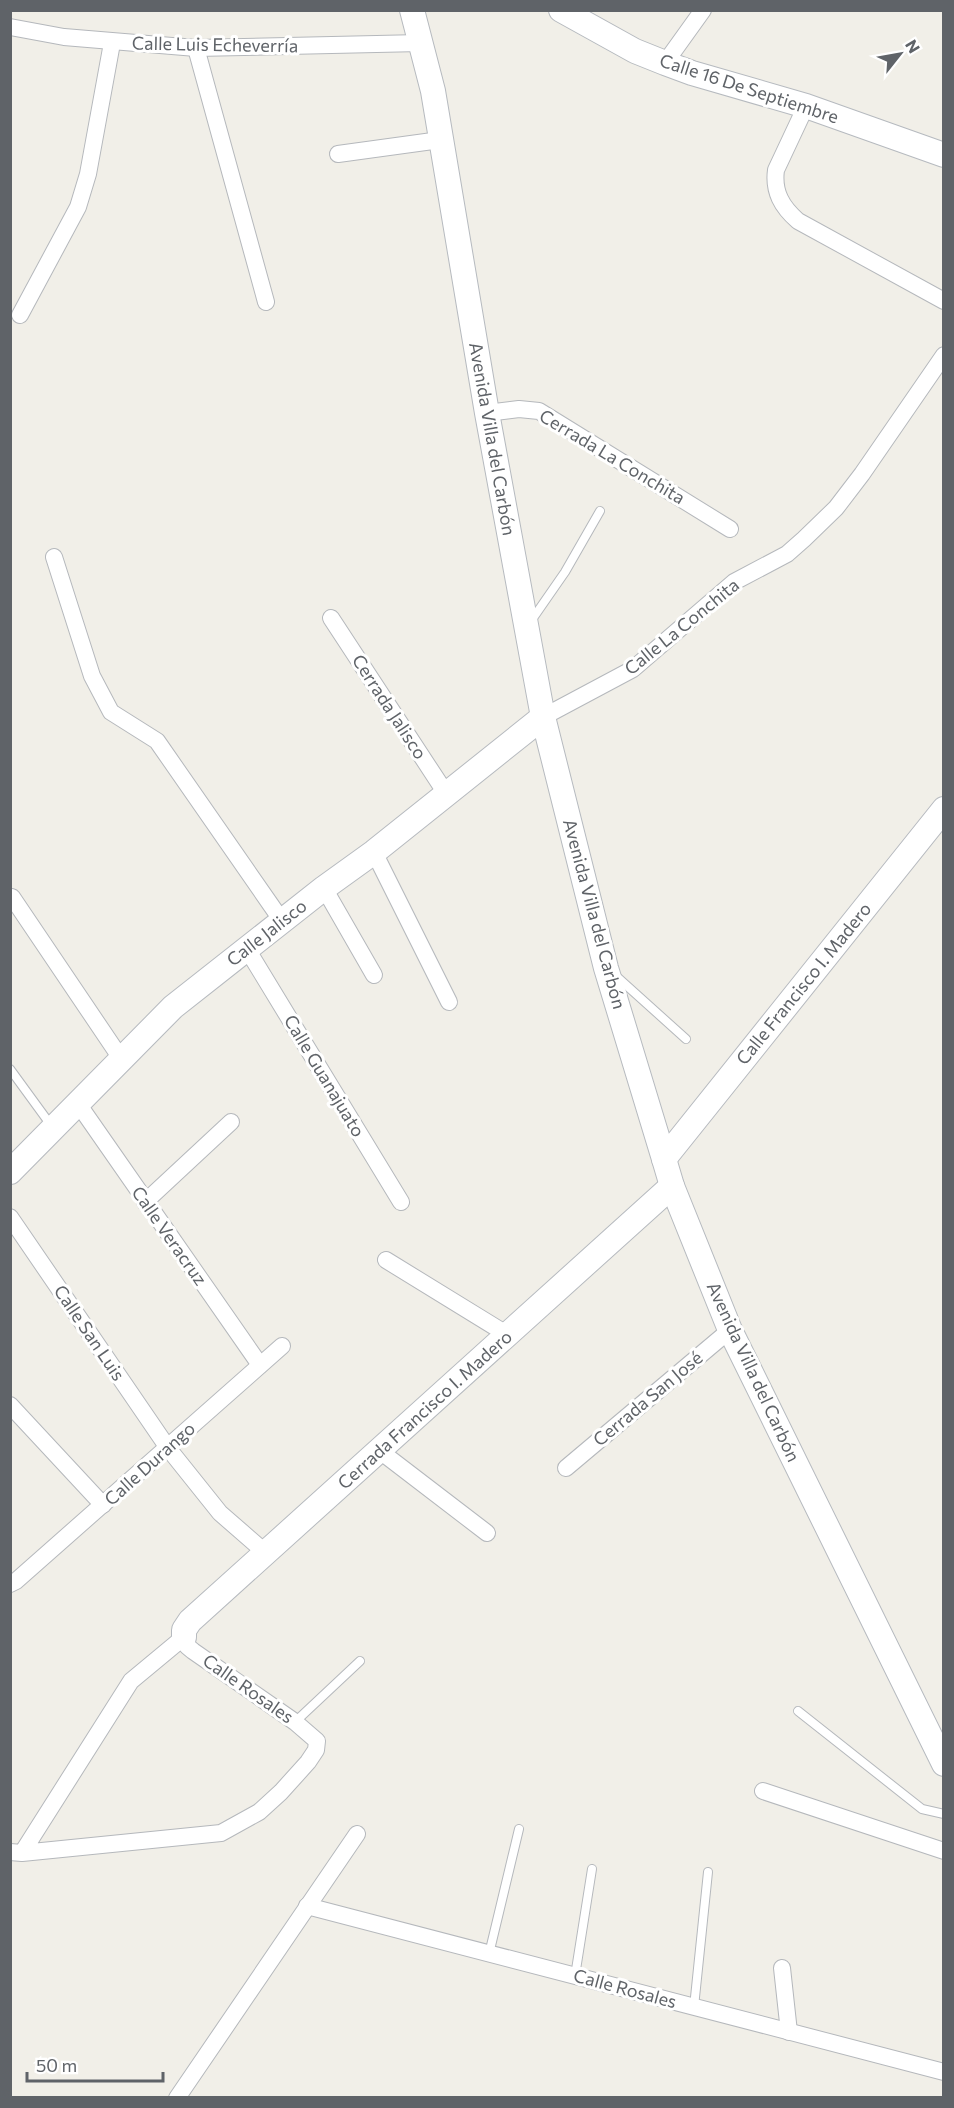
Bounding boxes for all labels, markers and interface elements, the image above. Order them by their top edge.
north arrow [870,24,930,84]
street label: Calle Luis Echeverría [132,32,298,56]
text: N [902,36,925,56]
street label: Calle 16 De Septiembre [657,49,842,127]
street label: Avenida Villa del Carbón [465,340,521,537]
street label: Cerrada La Conchita [536,404,689,508]
street label: Calle La Conchita [620,573,743,679]
street label: Cerrada Jalisco [348,650,432,763]
street label: Avenida Villa del Carbón [559,816,631,1011]
street label: Calle Jalisco [222,894,311,970]
street label: Calle Francisco I. Madero [731,898,875,1069]
street label: Calle Guanajuato [280,1011,370,1140]
street label: Calle Veracruz [128,1182,212,1289]
street label: Avenida Villa del Carbón [703,1278,805,1465]
street label: Calle San Luis [50,1280,130,1384]
street label: Cerrada Francisco I. Madero [333,1325,516,1493]
street label: Cerrada San José [588,1346,706,1450]
street label: Calle Durango [100,1417,199,1510]
street label: Calle Rosales [199,1649,298,1728]
street label: Calle Rosales [571,1964,679,2012]
scale bar [27,2045,164,2083]
text: 50 m [36,2054,77,2076]

